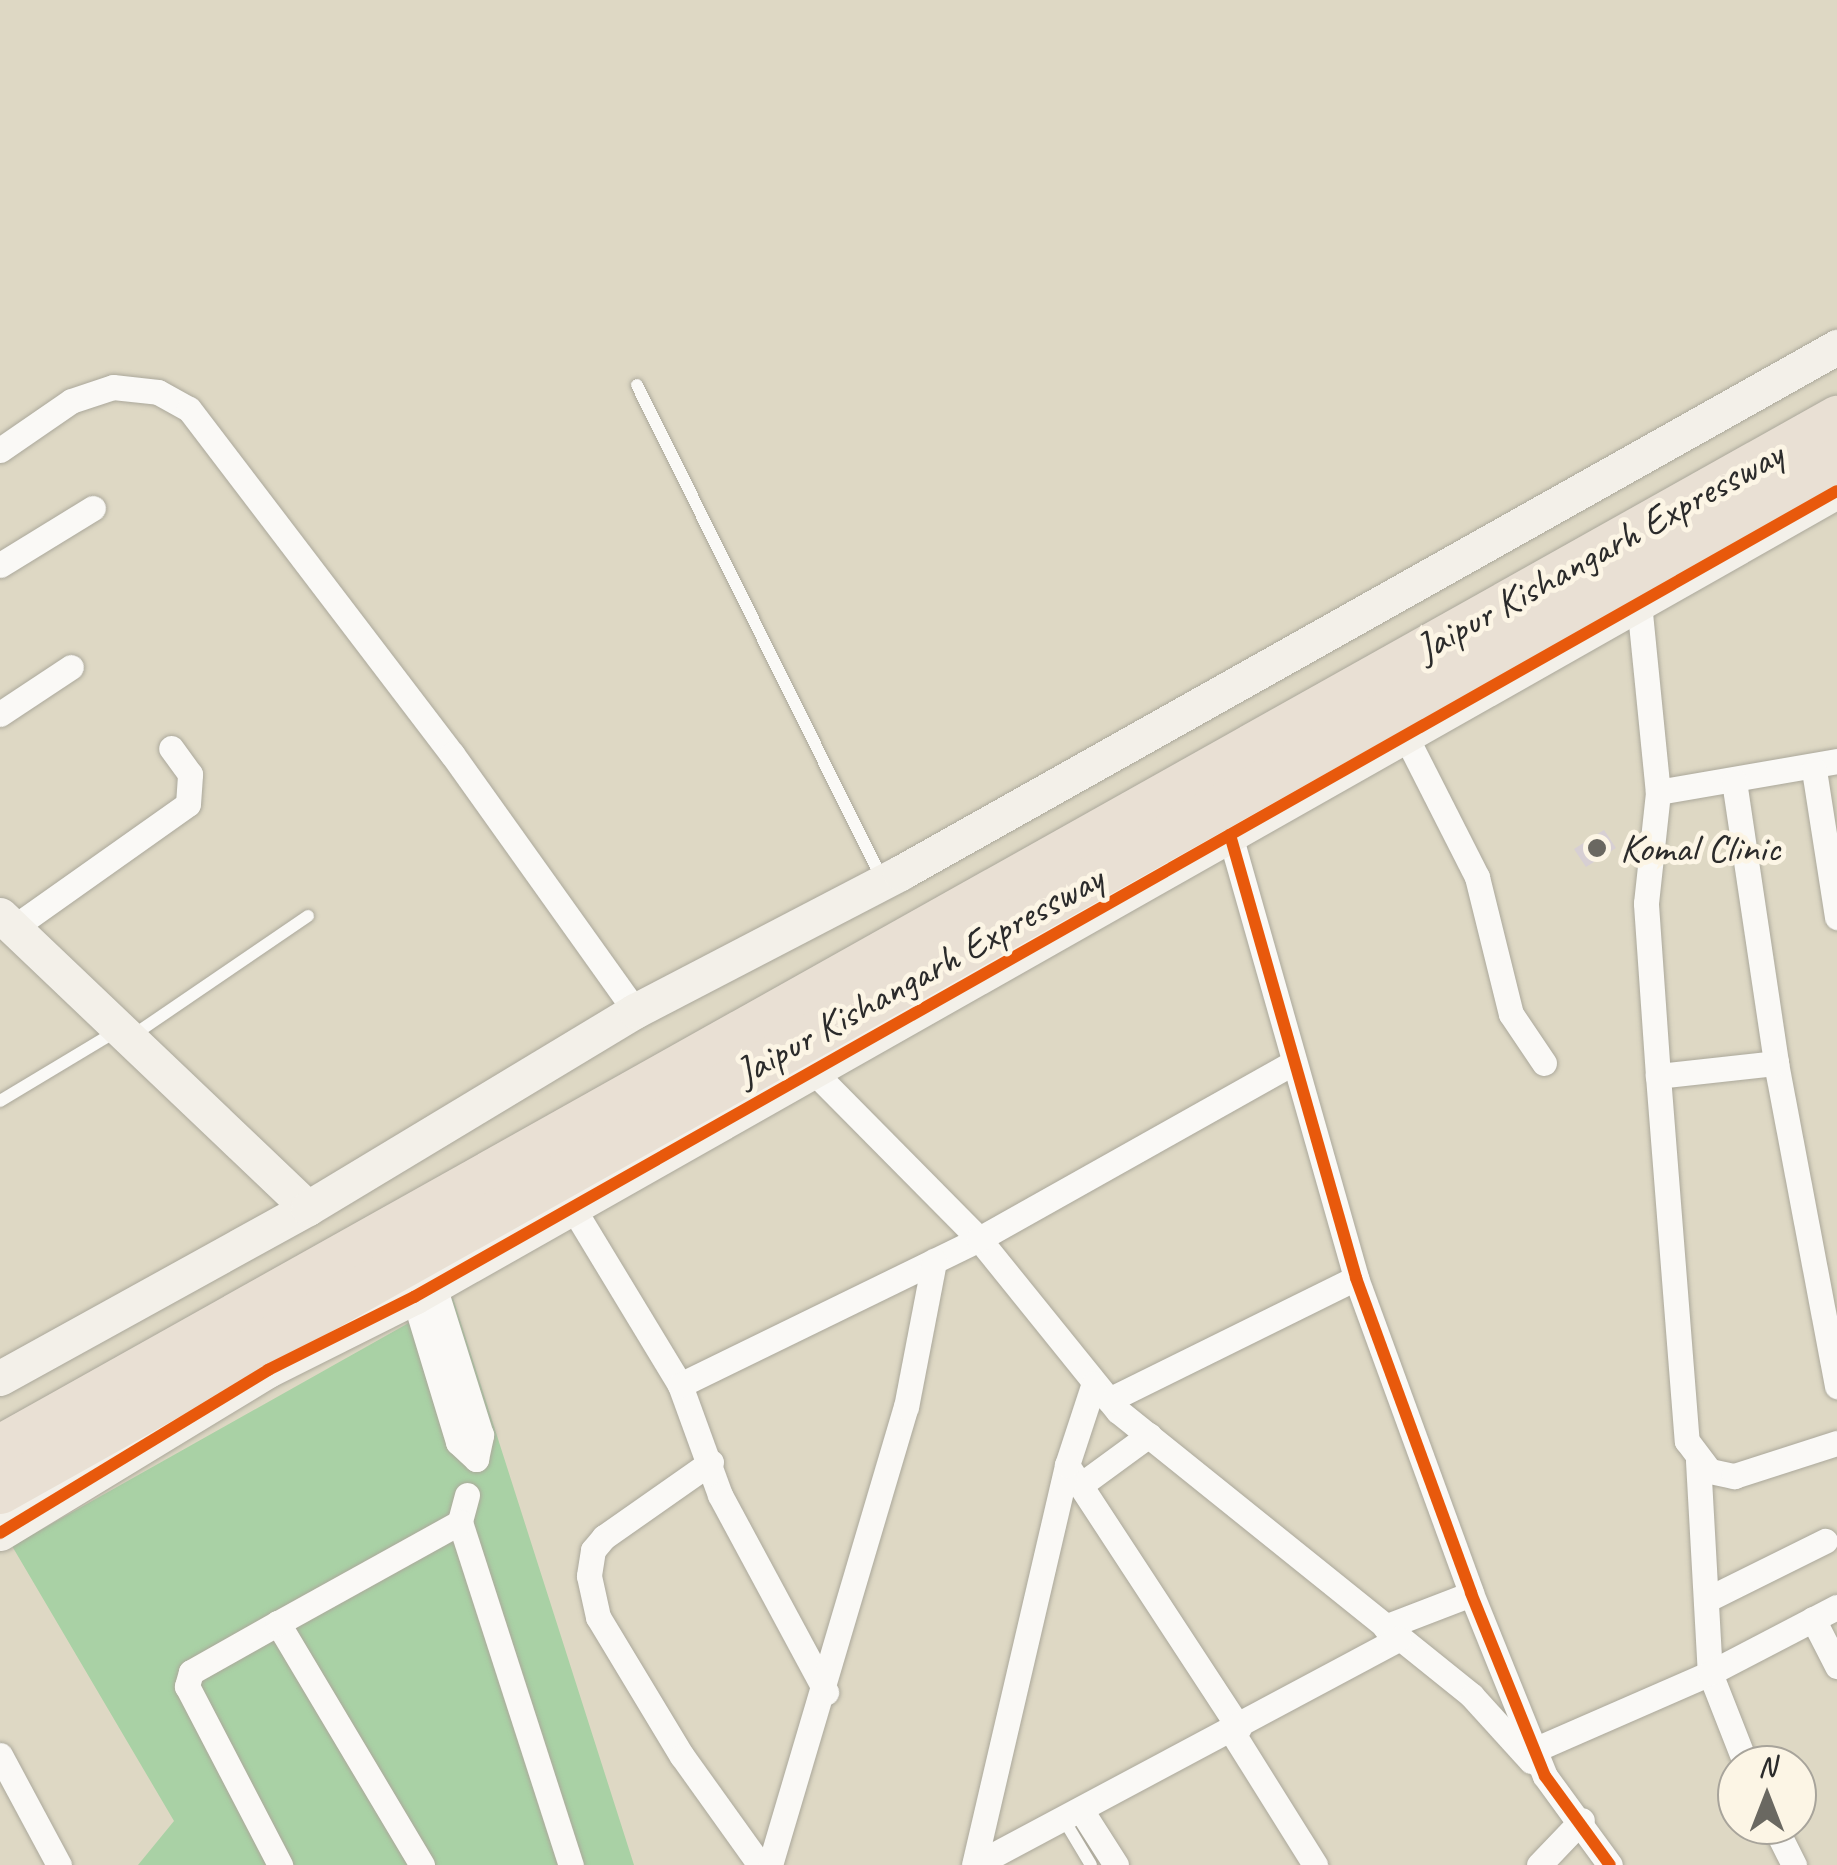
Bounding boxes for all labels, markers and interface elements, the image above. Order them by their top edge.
street label: Jaipur Kishangarh Expressway [1407,430,1791,672]
place label: Komal Clinic [1620,824,1781,872]
marker: Komal Clinic [1584,835,1610,861]
street label: Jaipur Kishangarh Expressway [727,854,1111,1096]
north arrow [1717,1745,1817,1845]
text: N [1758,1749,1776,1784]

